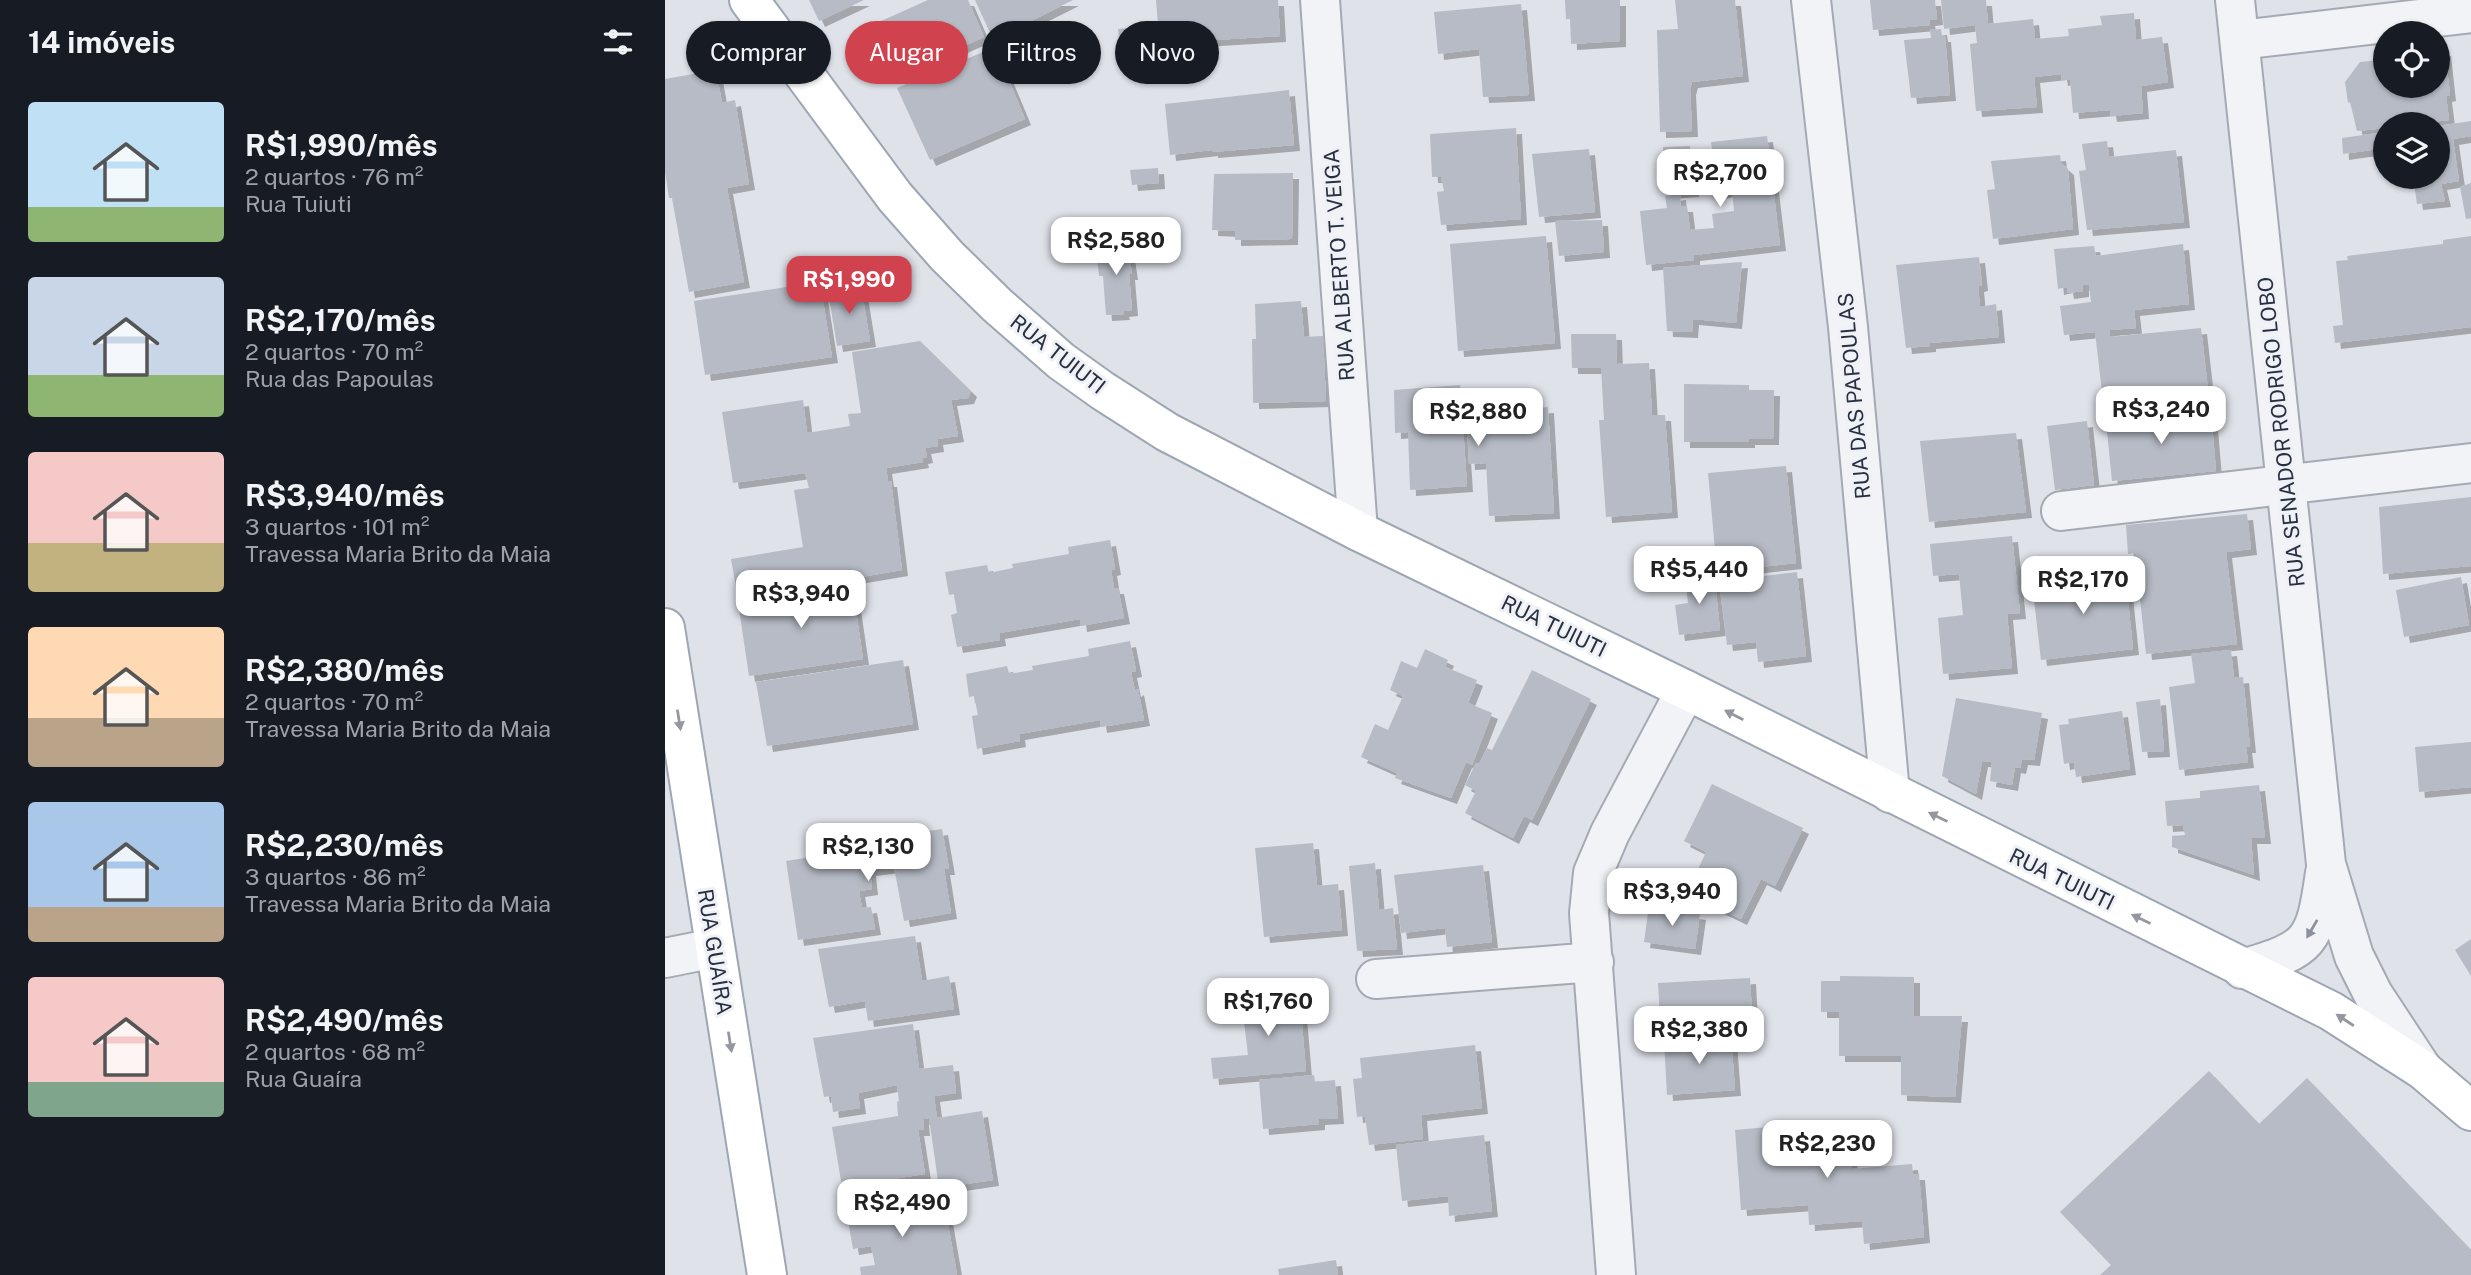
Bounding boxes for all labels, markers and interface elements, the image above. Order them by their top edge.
chip: Comprar [686,21,831,84]
chip: Alugar [845,21,968,84]
chip: Filtros [982,21,1101,84]
chip: Novo [1115,21,1219,84]
map controls [2373,21,2450,189]
button: locate [2373,21,2450,98]
icon: filters [599,23,637,61]
text: 14 imóveis [28,24,175,60]
button: layers [2373,112,2450,189]
text: R$1,990/mês [245,127,438,163]
icon: home [84,130,168,214]
street label: RUA ALBERTO T. VEIGA [1318,148,1360,382]
pin: R$2,700 [1655,150,1785,209]
text: R$2,700 [1673,158,1767,185]
text: 2 quartos · 76 m² [245,163,423,190]
text: Rua Tuiuti [245,190,352,217]
pin: R$2,580 [1051,218,1181,277]
text: R$2,580 [1067,226,1165,253]
pin: R$1,990 [784,256,914,316]
text: R$1,990 [803,265,895,292]
street label: RUA SENADOR RODRIGO LOBO [2252,276,2310,588]
street label: RUA DAS PAPOULAS [1833,292,1875,500]
text: R$2,170/mês [245,302,436,338]
icon: home [84,305,168,389]
street label: RUA TUIUTI [1005,309,1111,399]
text: 2 quartos · 70 m² [245,338,423,365]
text: Rua das Papoulas [245,365,434,392]
pin: R$3,240 [2096,386,2226,446]
pin: R$2,880 [1413,388,1543,448]
text: R$3,240 [2112,395,2210,422]
text: R$2,880 [1429,397,1527,424]
text: R$3,940/mês [245,477,445,513]
icon: home [84,480,168,564]
text: 3 quartos · 101 m² [245,513,429,540]
text: Travessa Maria Brito da Maia [245,540,551,567]
pin: R$5,440 [1634,546,1764,606]
text: R$5,440 [1650,555,1748,582]
pin: R$2,170 [2018,556,2148,616]
text: R$2,170 [2037,565,2129,592]
pin: R$3,940 [736,570,866,630]
text: R$3,940 [752,579,850,606]
street label: RUA TUIUTI [1497,590,1611,662]
text: R$2,380/mês [245,652,444,688]
icon: home [84,655,168,739]
text: 2 quartos · 70 m² [245,688,423,715]
one-way arrow [674,709,685,731]
one-way arrow [1724,709,1744,721]
text: Travessa Maria Brito da Maia [245,715,551,742]
one-way arrow [1928,812,1948,823]
pin: R$2,130 [803,824,933,883]
text: R$2,230/mês [245,827,444,863]
icon: home [84,830,168,914]
text: R$2,130 [822,832,914,859]
street label: RUA TUIUTI [2005,843,2119,915]
text: 3 quartos · 86 m² [245,863,426,890]
pin: R$3,940 [1607,869,1737,928]
text: R$3,940 [1623,877,1721,904]
street label: RUA GUAÍRA [693,887,737,1017]
text: Travessa Maria Brito da Maia [245,890,551,917]
one-way arrow [2131,913,2151,924]
one-way arrow [2306,920,2318,939]
pin: R$1,760 [1203,978,1333,1038]
text: R$1,760 [1223,987,1313,1014]
text: R$2,490/mês [245,1002,444,1038]
icon: home [84,1005,168,1089]
pin: R$2,380 [1634,1006,1764,1066]
one-way arrow [2335,1014,2355,1027]
text: R$2,380 [1650,1015,1748,1042]
one-way arrow [725,1031,736,1053]
text: 2 quartos · 68 m² [245,1038,425,1065]
text: Rua Guaíra [245,1065,362,1092]
pin: R$2,230 [1762,1120,1892,1180]
text: R$2,230 [1778,1129,1876,1156]
pin: R$2,490 [837,1180,967,1239]
text: R$2,490 [853,1188,951,1215]

